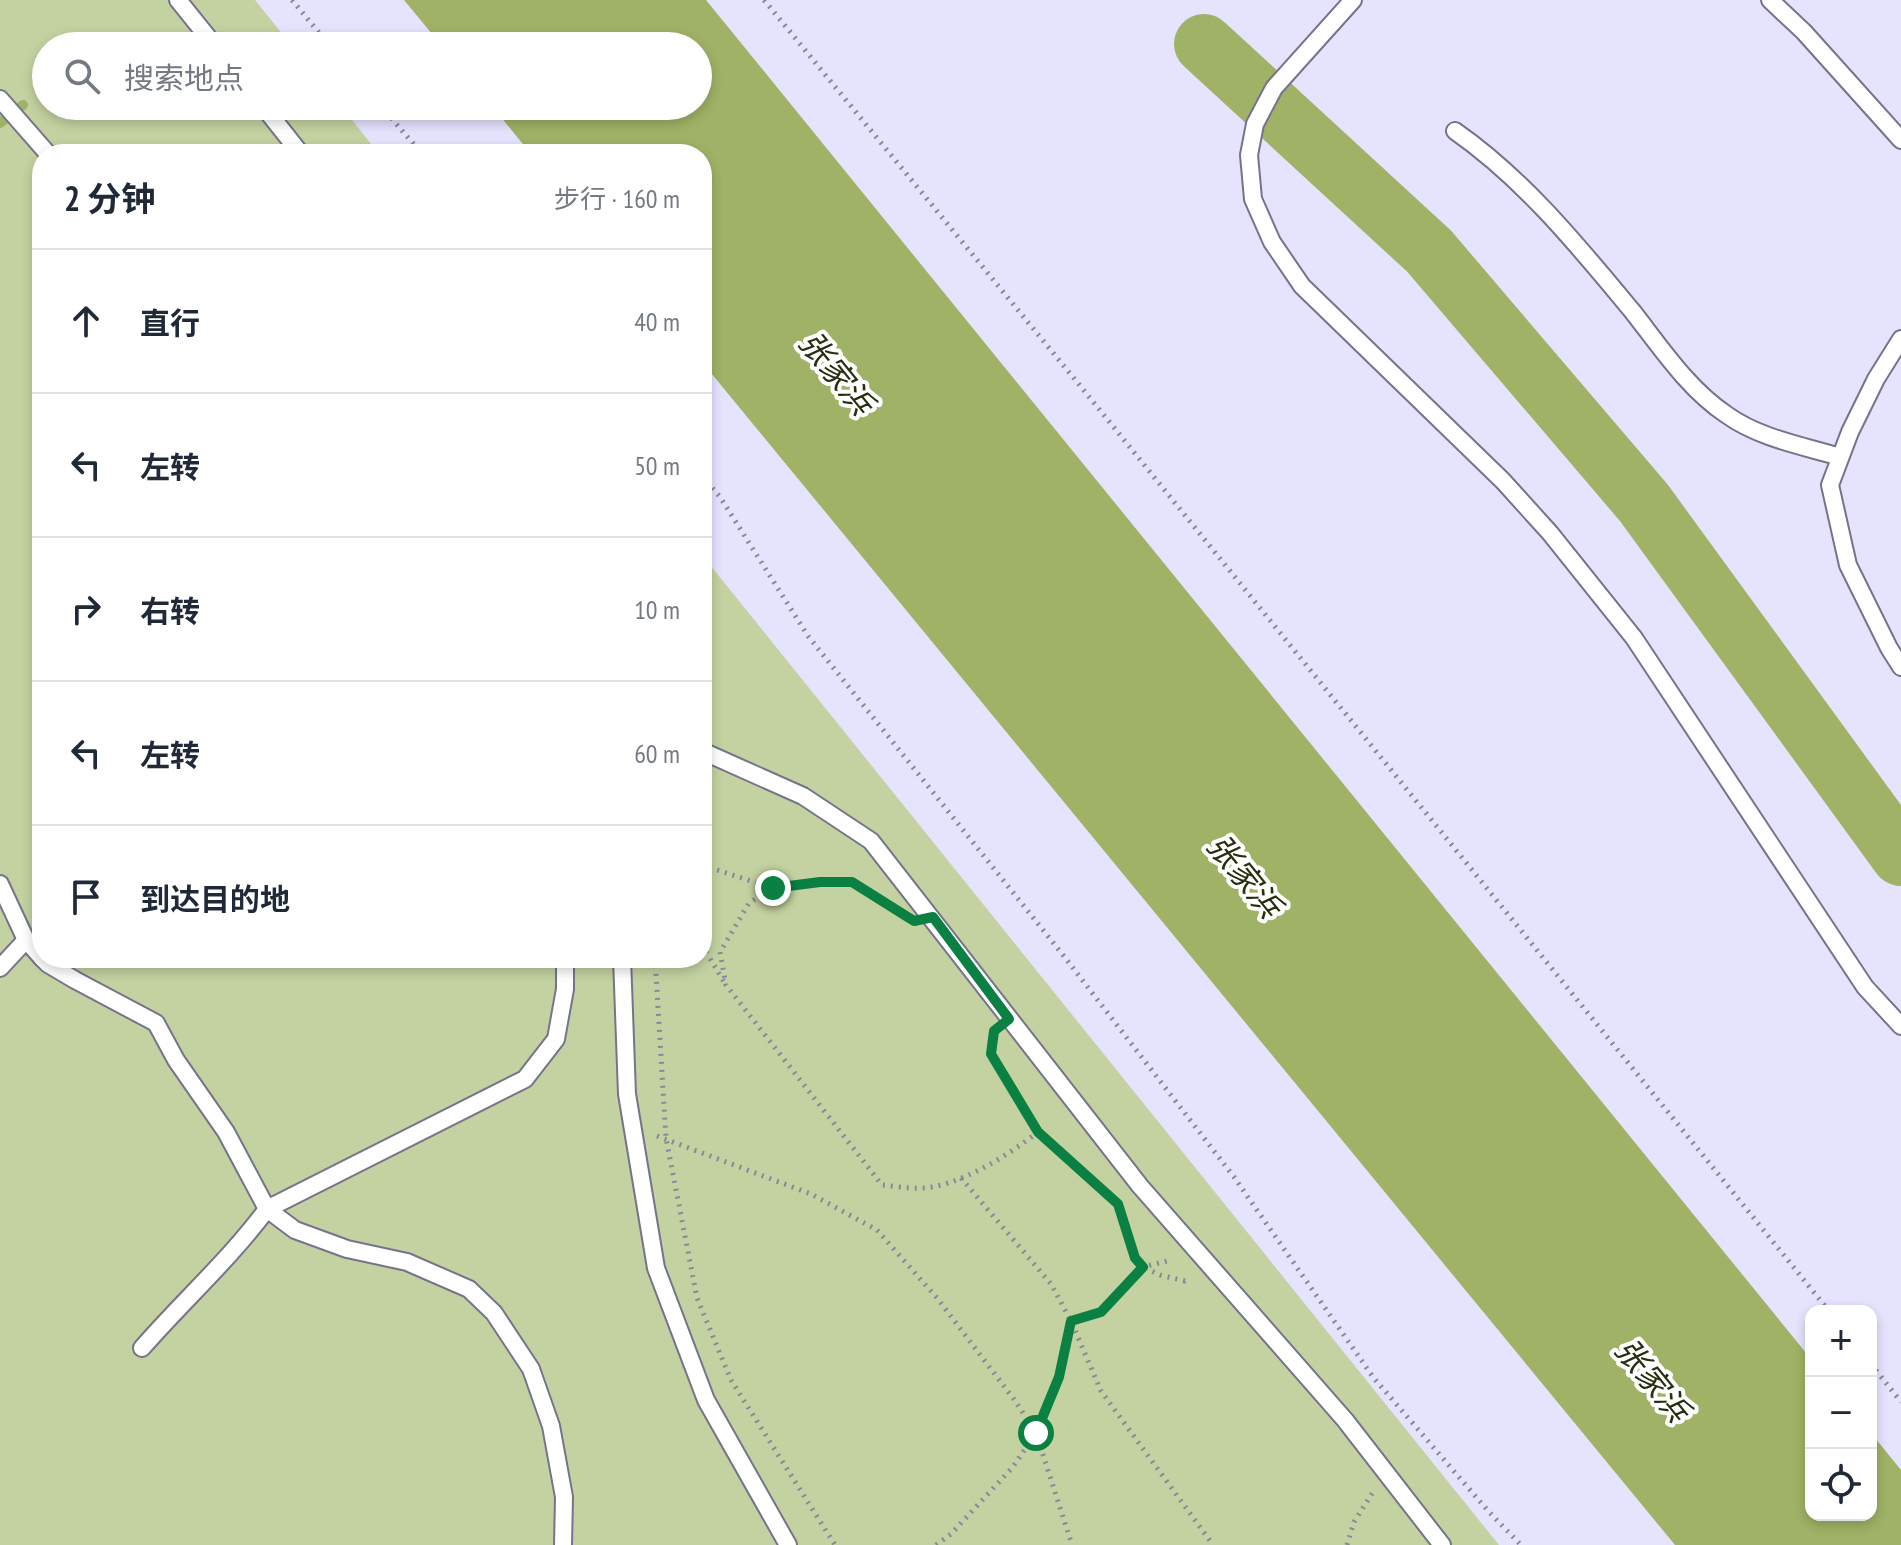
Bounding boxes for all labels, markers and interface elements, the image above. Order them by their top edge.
search box [32,32,712,120]
icon: search [60,54,104,98]
text: 搜索地点 [124,58,244,97]
text: 2 分钟 [64,176,155,220]
text: 步行 · 160 m [554,182,680,215]
icon: ahead [64,299,108,343]
text: 直行 [140,303,200,342]
text: 40 m [634,305,680,338]
water label: 张家浜 [790,322,885,425]
icon: left [64,443,108,487]
text: 左转 [140,447,200,486]
text: 50 m [634,449,680,482]
icon: right [64,587,108,631]
text: 右转 [140,591,200,630]
text: 10 m [634,593,680,626]
icon: left [64,731,108,775]
text: 左转 [140,735,200,774]
text: 60 m [634,737,680,770]
water label: 张家浜 [1198,825,1293,928]
route end [755,870,791,906]
icon: arrive [64,875,108,919]
text: 到达目的地 [140,879,290,918]
map controls [1805,1305,1877,1521]
button: + [1805,1305,1877,1377]
water label: 张家浜 [1606,1329,1701,1432]
button: − [1805,1377,1877,1449]
route start [1018,1415,1054,1451]
button: locate [1805,1449,1877,1521]

